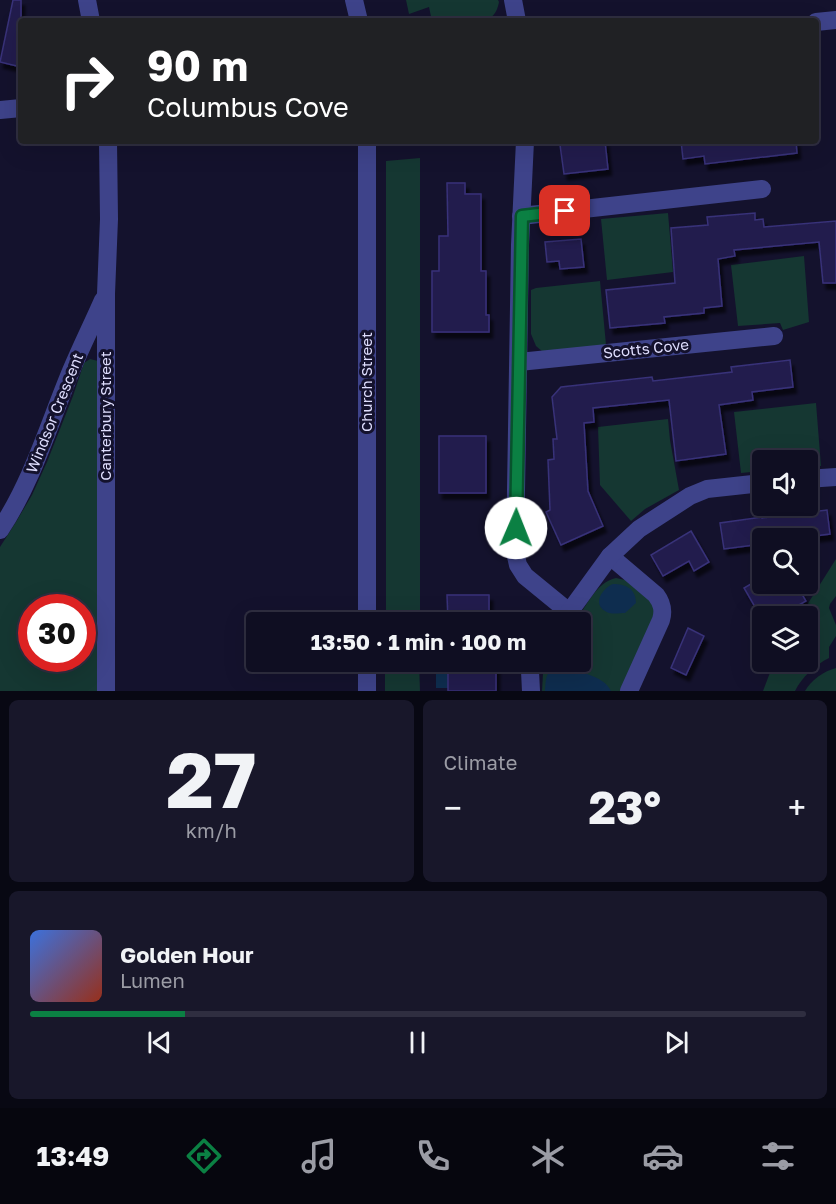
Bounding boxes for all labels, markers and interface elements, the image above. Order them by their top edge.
text: 90 m [147,40,248,90]
icon: right [48,42,126,120]
text: Columbus Cove [147,91,349,123]
pin [539,185,590,236]
icon: arrive [548,194,581,227]
street label: Church Street [357,332,375,432]
street label: Scotts Cove [602,335,690,361]
street label: Windsor Crescent [22,350,86,475]
street label: Canterbury Street [96,351,114,481]
map controls [752,450,818,672]
button: sound [752,450,818,516]
position arrow [484,496,548,560]
button: search [752,528,818,594]
speed limit sign: 30 [18,594,96,672]
button: layers [752,606,818,672]
text: 13:50 · 1 min · 100 m [311,628,526,655]
text: 27 [166,732,256,825]
text: Climate [444,750,517,774]
text: 23° [589,780,661,834]
text: − [444,788,462,827]
text: + [788,788,806,827]
text: km/h [186,818,237,842]
text: Golden Hour [120,941,254,968]
text: Lumen [120,968,185,992]
icon: previous [143,1026,176,1059]
icon: pause [401,1026,434,1059]
icon: next [660,1026,693,1059]
icon: directions [183,1135,225,1177]
icon: music [298,1135,340,1177]
icon: phone [412,1135,454,1177]
icon: climate [527,1135,569,1177]
icon: car [642,1135,684,1177]
icon: filters [757,1135,799,1177]
text: 13:49 [36,1140,110,1172]

